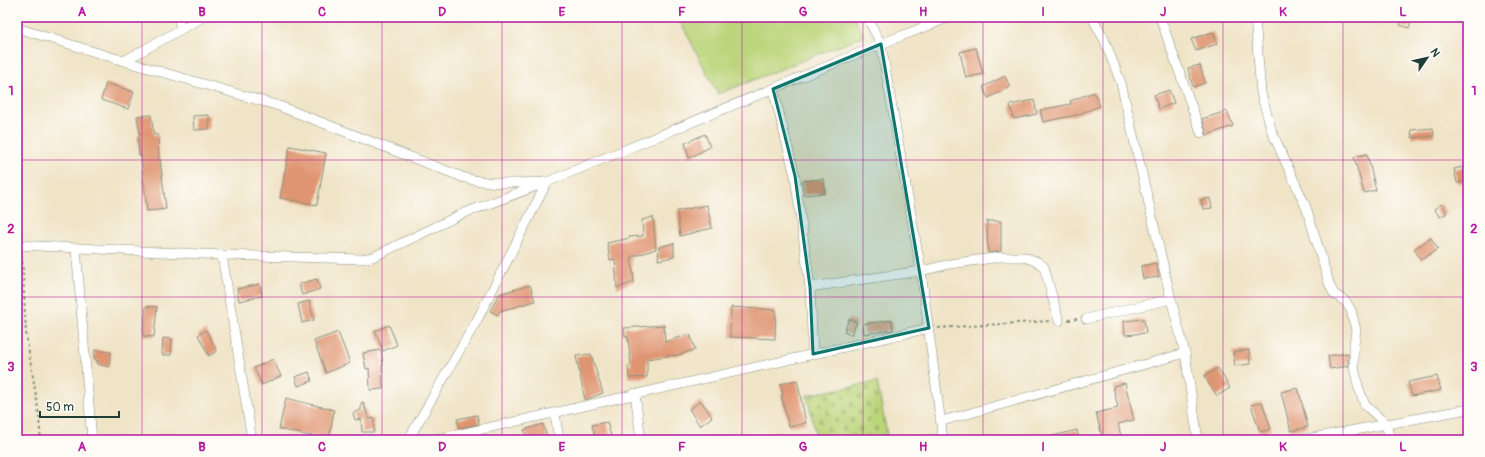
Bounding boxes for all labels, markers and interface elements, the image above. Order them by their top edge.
text: A [78,4,87,20]
text: B [198,4,206,20]
text: C [318,4,326,20]
text: D [438,4,446,20]
text: E [559,4,566,20]
text: F [678,4,686,20]
text: G [799,4,808,20]
text: H [919,4,927,20]
text: I [1041,4,1045,20]
text: J [1160,4,1166,20]
text: K [1279,4,1287,20]
text: L [1399,4,1407,20]
north arrow [1407,38,1447,78]
text: N [1427,46,1443,60]
text: 1 [8,83,14,99]
text: 1 [1471,83,1477,99]
text: 2 [7,221,15,237]
text: 2 [1470,221,1478,237]
text: 3 [7,359,15,375]
text: 3 [1470,359,1478,375]
scale bar [40,393,119,419]
text: 50 m [46,400,74,415]
text: A [78,439,87,455]
text: B [198,439,206,455]
text: C [318,439,326,455]
text: D [438,439,446,455]
text: E [559,439,566,455]
text: F [678,439,686,455]
text: G [799,439,808,455]
text: H [919,439,927,455]
text: I [1041,439,1045,455]
text: J [1160,439,1166,455]
text: K [1279,439,1287,455]
text: L [1399,439,1407,455]

